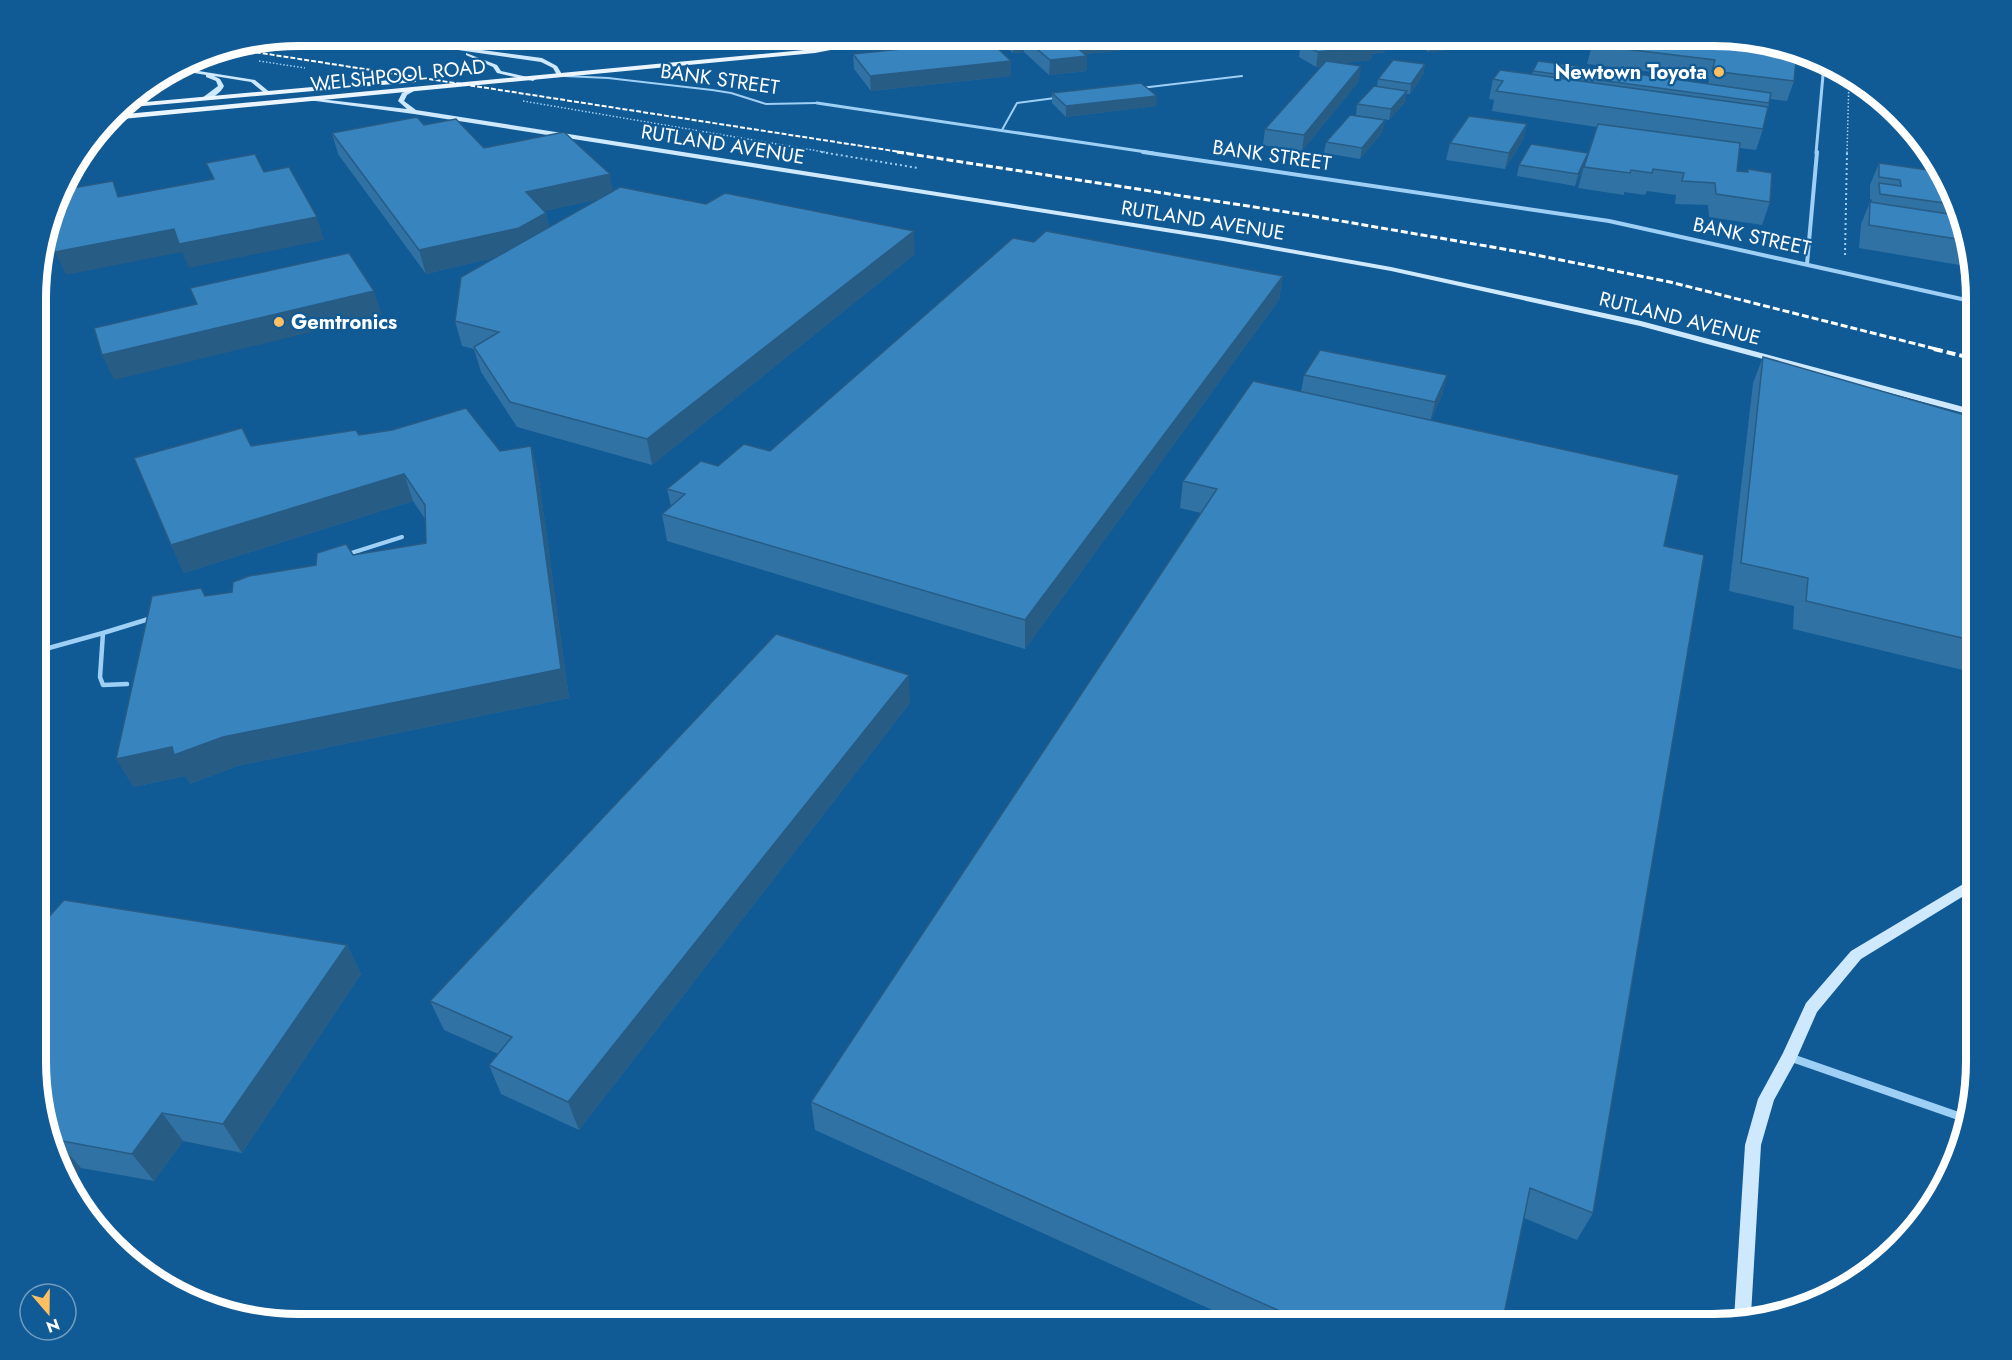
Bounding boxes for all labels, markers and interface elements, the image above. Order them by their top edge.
street label: WELSHPOOL ROAD [309,52,487,99]
street label: BANK STREET [659,57,782,102]
place label: Newtown Toyota [1554,58,1707,87]
marker: Newtown Toyota [1712,65,1726,79]
street label: RUTLAND AVENUE [639,117,807,172]
street label: BANK STREET [1211,133,1334,178]
street label: RUTLAND AVENUE [1119,193,1287,248]
street label: BANK STREET [1690,210,1814,263]
street label: RUTLAND AVENUE [1596,284,1764,353]
place label: Gemtronics [291,308,397,337]
marker: Gemtronics [272,315,286,329]
north arrow [18,1282,78,1342]
text: N [43,1313,63,1339]

